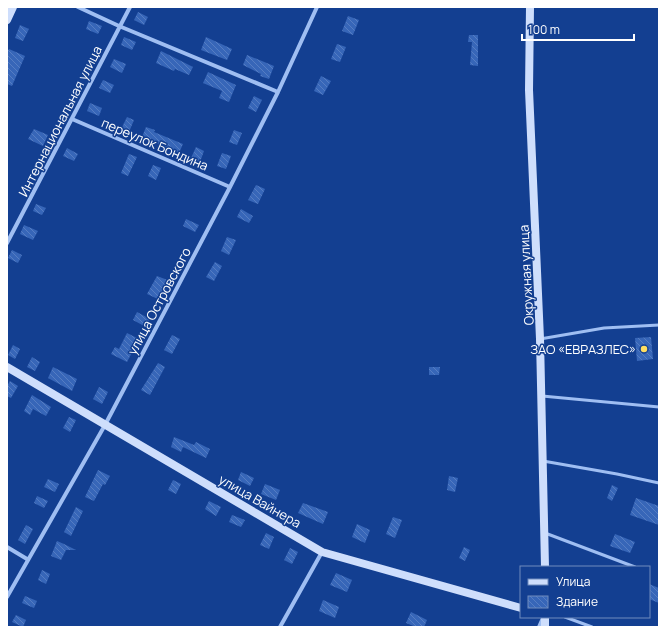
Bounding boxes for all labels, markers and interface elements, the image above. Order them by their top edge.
scale bar [522,16,634,42]
text: 100 m [528,21,560,38]
street label: Интернациональная улица [14,43,106,199]
street label: переулок Бондина [99,113,211,175]
street label: Окружная улица [514,224,538,326]
street label: улица Островского [123,244,195,358]
place label: ЗАО «ЕВРАЗЛЕС» [530,340,636,358]
marker: ЗАО «ЕВРАЗЛЕС» [639,344,649,354]
street label: улица Вайнера [216,470,304,532]
legend [520,566,650,618]
text: Улица [556,573,590,590]
text: Здание [556,593,598,610]

